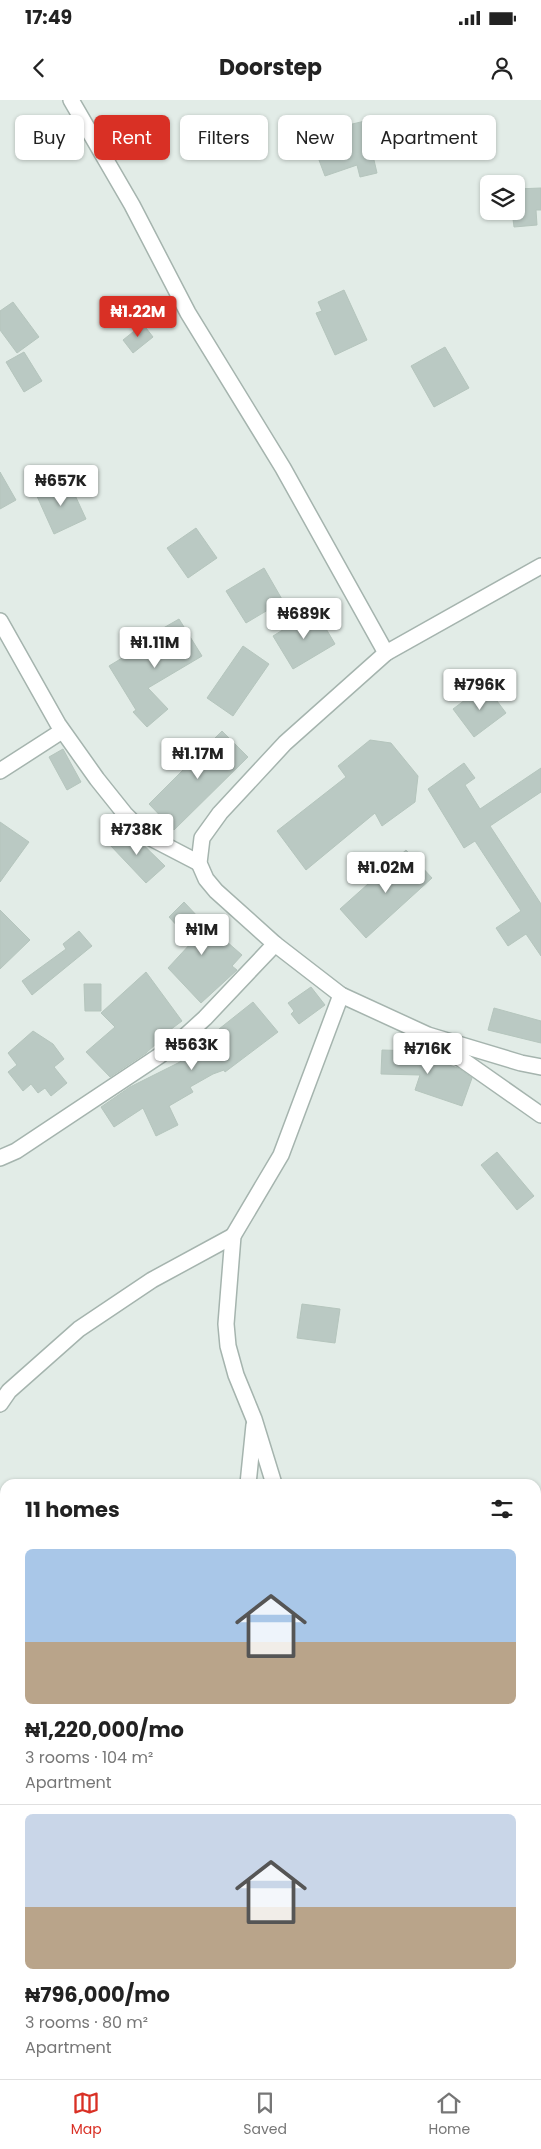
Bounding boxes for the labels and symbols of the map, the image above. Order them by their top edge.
pin: ₦1.22M [97,296,179,338]
pin: ₦657K [26,464,96,507]
pin: ₦689K [269,598,339,640]
pin: ₦1.11M [114,626,196,669]
pin: ₦796K [445,668,515,711]
pin: ₦1.17M [157,738,239,780]
pin: ₦738K [102,814,172,856]
pin: ₦1.02M [345,852,427,894]
pin: ₦1M [178,914,226,956]
pin: ₦563K [157,1028,227,1071]
pin: ₦716K [393,1032,463,1075]

